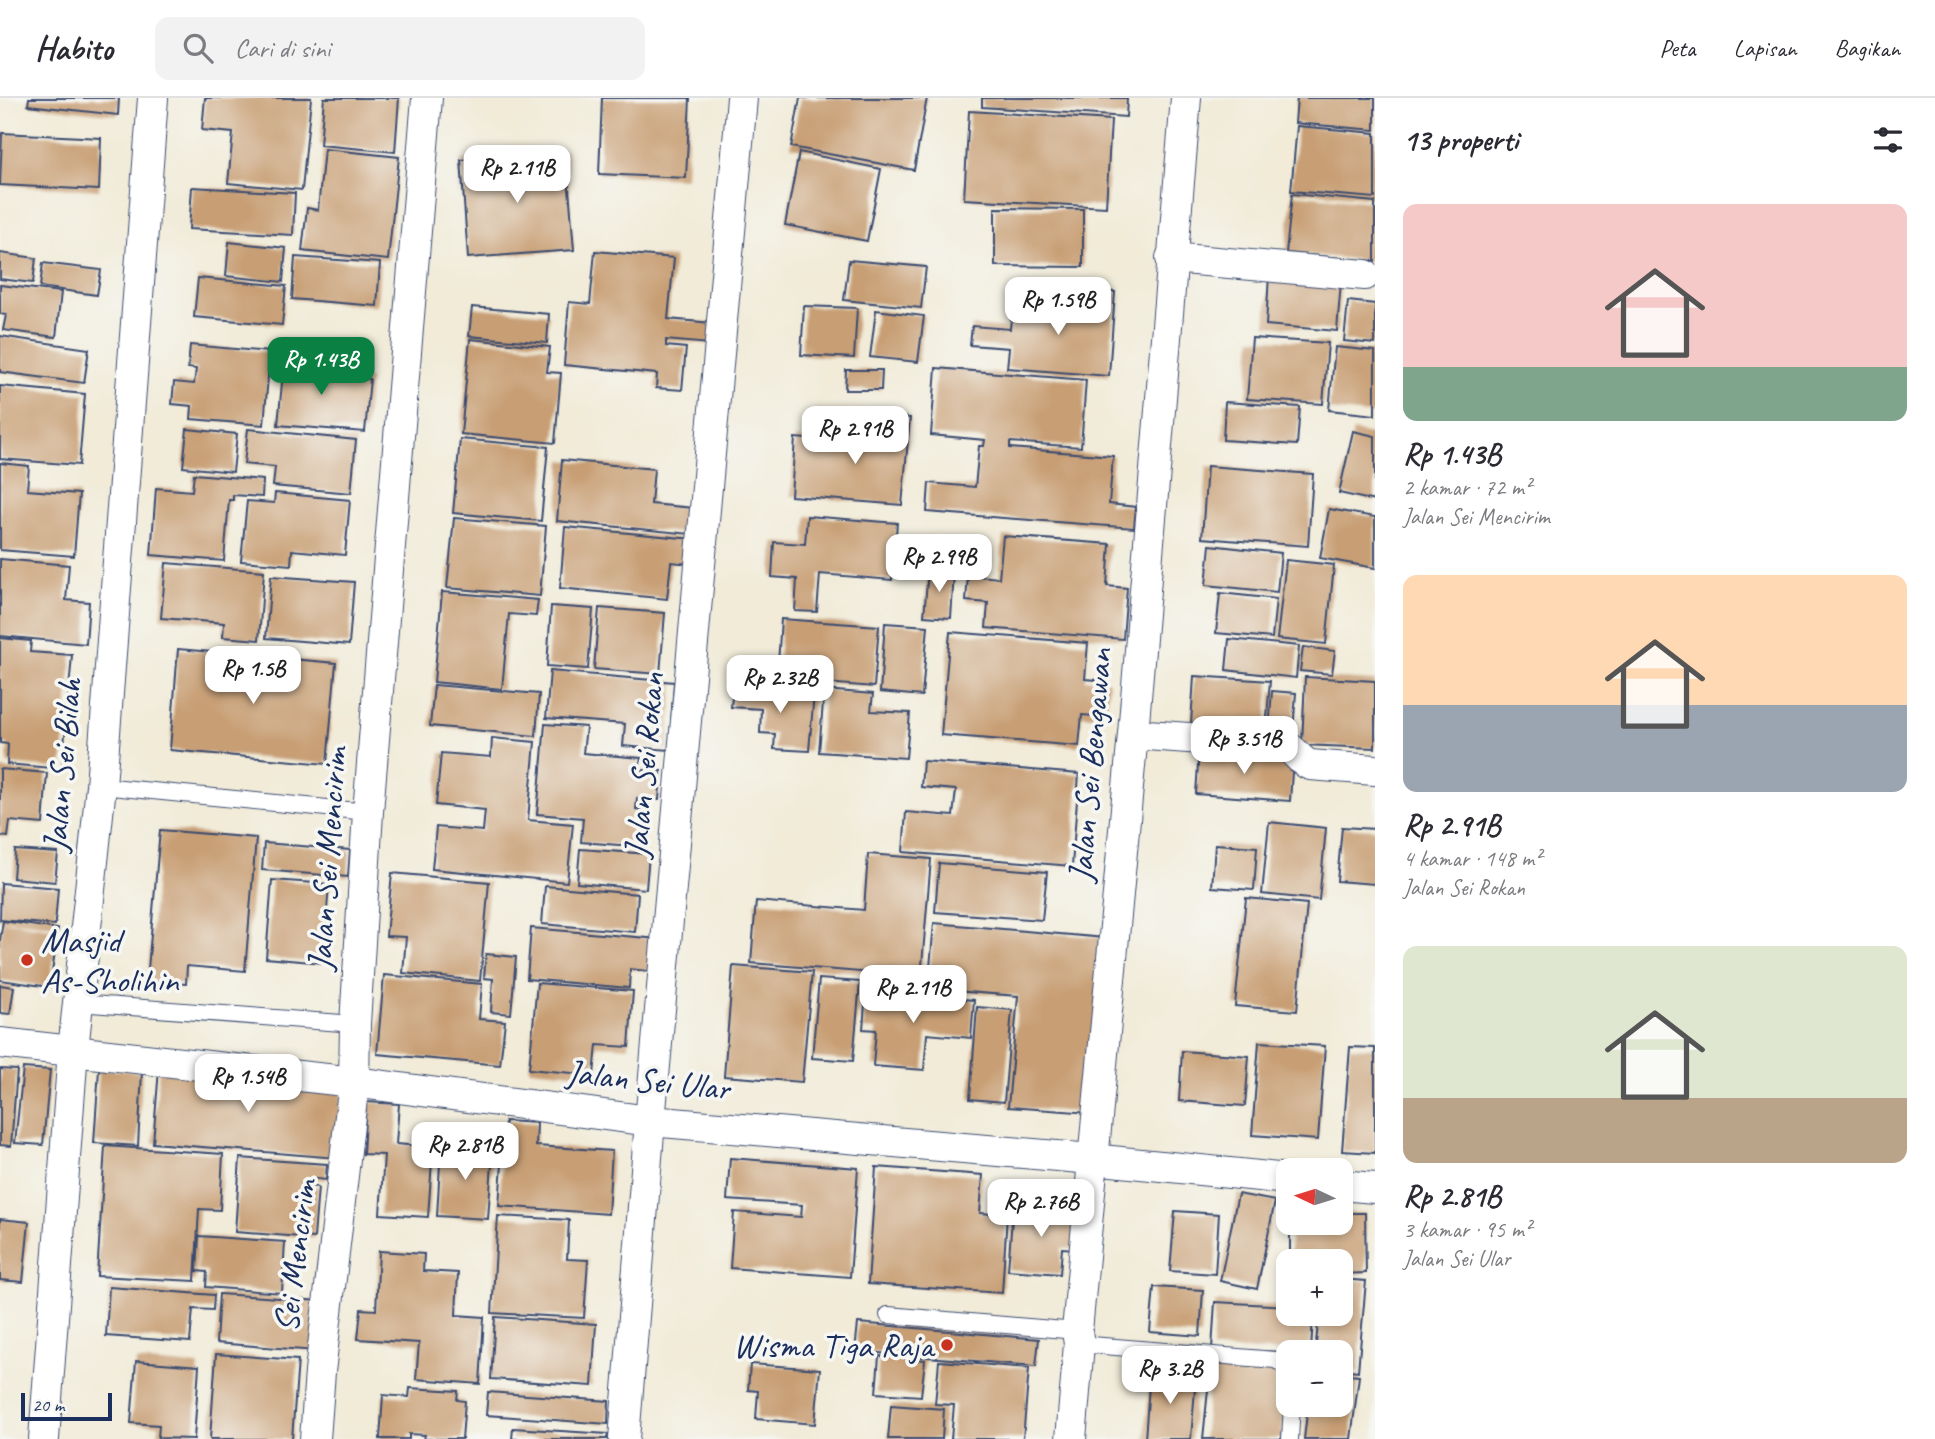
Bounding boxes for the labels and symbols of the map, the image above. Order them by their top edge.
pin: Rp 2.11B [445,146,589,205]
pin: Rp 1.59B [986,278,1130,337]
pin: Rp 1.43B [249,338,393,397]
pin: Rp 2.91B [783,406,927,466]
pin: Rp 2.99B [867,534,1011,594]
street label: Jalan Sei Bengawan [1057,645,1123,886]
pin: Rp 1.5B [188,646,318,706]
pin: Rp 2.32B [708,656,852,715]
street label: Jalan Sei Rokan [613,670,675,861]
street label: Jalan Sei Bilah [32,674,92,856]
pin: Rp 3.51B [1172,716,1316,776]
street label: Jalan Sei Mencirim [297,743,357,974]
place label: Masjid As-Sholihin [41,918,180,1003]
marker: Masjid As-Sholihin [19,952,35,968]
pin: Rp 2.11B [841,965,985,1025]
street label: Jalan Sei Ular [562,1049,734,1111]
pin: Rp 1.54B [176,1054,320,1114]
pin: Rp 2.81B [393,1122,537,1182]
north arrow [1276,1158,1353,1236]
street label: Sei Mencirim [263,1174,327,1334]
pin: Rp 2.76B [969,1180,1113,1239]
place label: Wisma Tiga Raja [733,1323,936,1368]
marker: Wisma Tiga Raja [939,1337,955,1353]
pin: Rp 3.2B [1105,1346,1235,1406]
scale bar [21,1390,112,1422]

